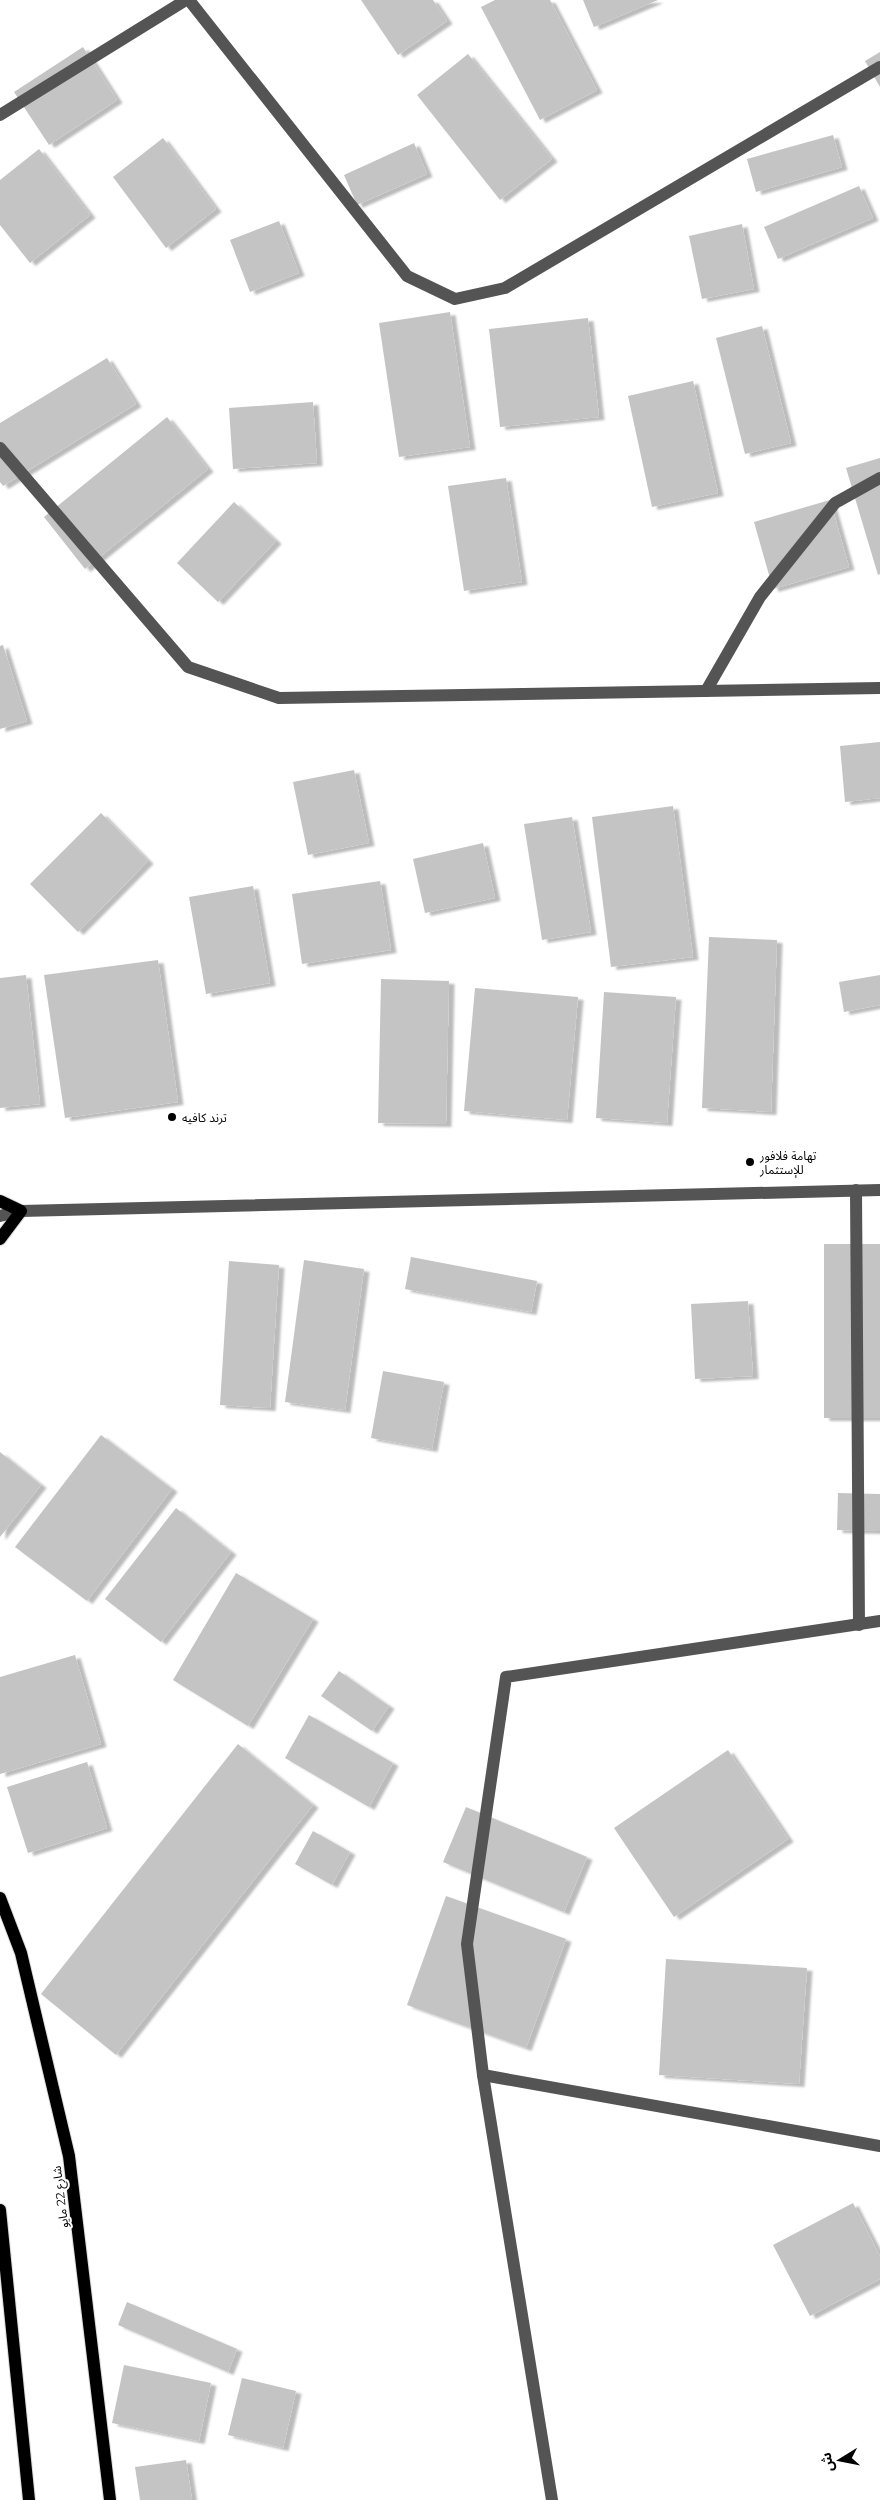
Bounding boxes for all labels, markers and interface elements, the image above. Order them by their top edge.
place label: ترند كافيه [182,1110,227,1125]
marker: ترند كافيه [166,1111,178,1123]
place label: تهامة فلافور للإستثمار [759,1148,817,1178]
marker: تهامة فلافور للإستثمار [744,1156,756,1168]
street label: شارع 22 مايو [49,2165,73,2229]
north arrow [815,2435,865,2485]
text: ش [817,2451,838,2473]

